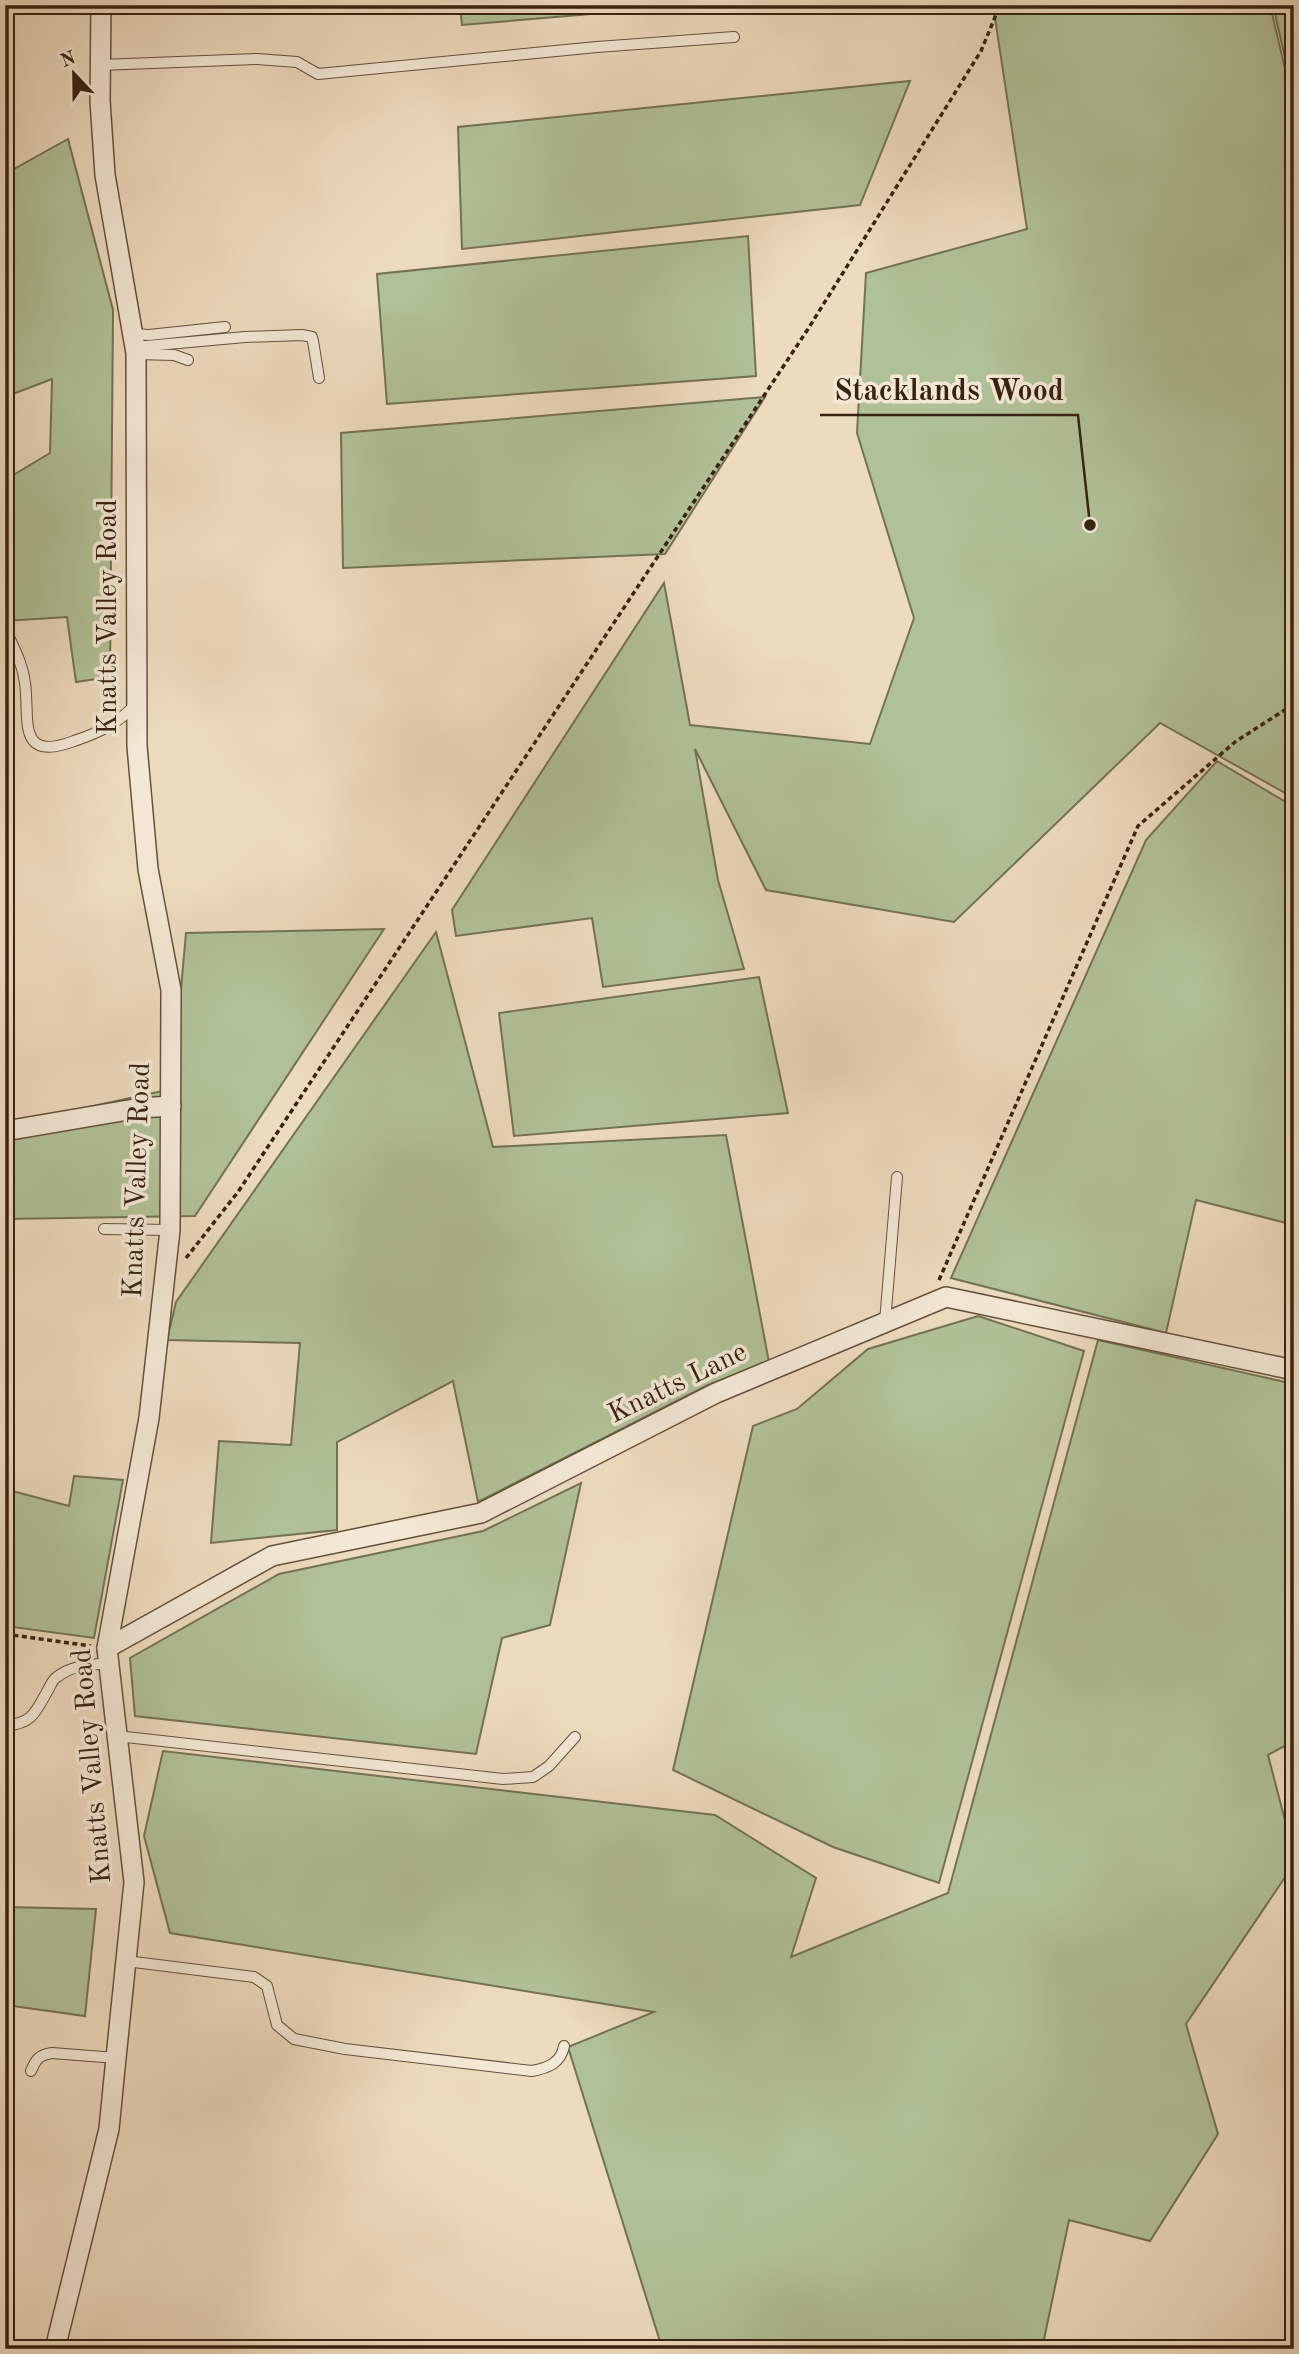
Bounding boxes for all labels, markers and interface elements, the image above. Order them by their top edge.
north arrow [38,38,108,108]
text: N [58,49,79,72]
callout: Stacklands Wood [820,364,1078,415]
text: Stacklands Wood [834,377,1064,407]
street label: Knatts Valley Road [95,499,123,735]
street label: Knatts Valley Road [120,1062,156,1298]
street label: Knatts Lane [604,1338,752,1430]
street label: Knatts Valley Road [69,1647,117,1885]

